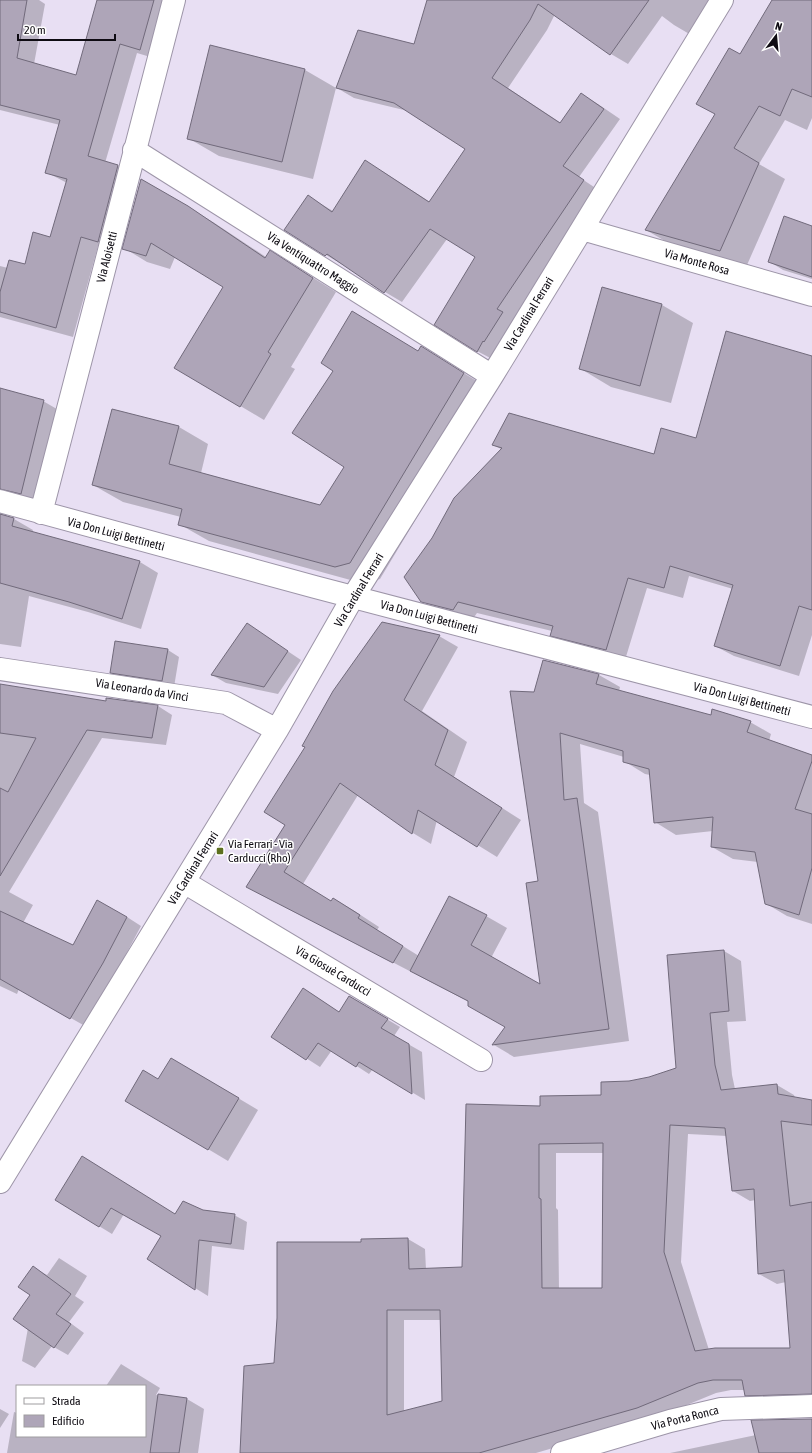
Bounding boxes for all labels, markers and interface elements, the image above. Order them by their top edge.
scale bar [18,16,115,42]
north arrow [756,16,796,56]
text: N [774,20,784,33]
text: 20 m [24,23,46,37]
street label: Via Ventiquattro Maggio [264,229,362,297]
street label: Via Aloisetti [94,230,120,284]
street label: Via Monte Rosa [663,246,731,278]
street label: Via Cardinal Ferrari [501,274,557,354]
street label: Via Don Luigi Bettinetti [66,514,166,554]
street label: Via Cardinal Ferrari [331,550,387,630]
street label: Via Don Luigi Bettinetti [379,597,479,637]
street label: Via Leonardo da Vinci [94,676,190,704]
street label: Via Don Luigi Bettinetti [692,679,792,719]
street label: Via Cardinal Ferrari [165,829,221,907]
place label: Via Ferrari - Via Carducci (Rho) [228,837,293,865]
marker: Via Ferrari - Via Carducci (Rho) [215,846,225,856]
street label: Via Giosuè Carducci [293,943,373,999]
legend [16,1385,146,1437]
text: Strada [52,1394,81,1408]
street label: Via Porta Ronca [650,1403,720,1433]
text: Edificio [52,1414,85,1428]

